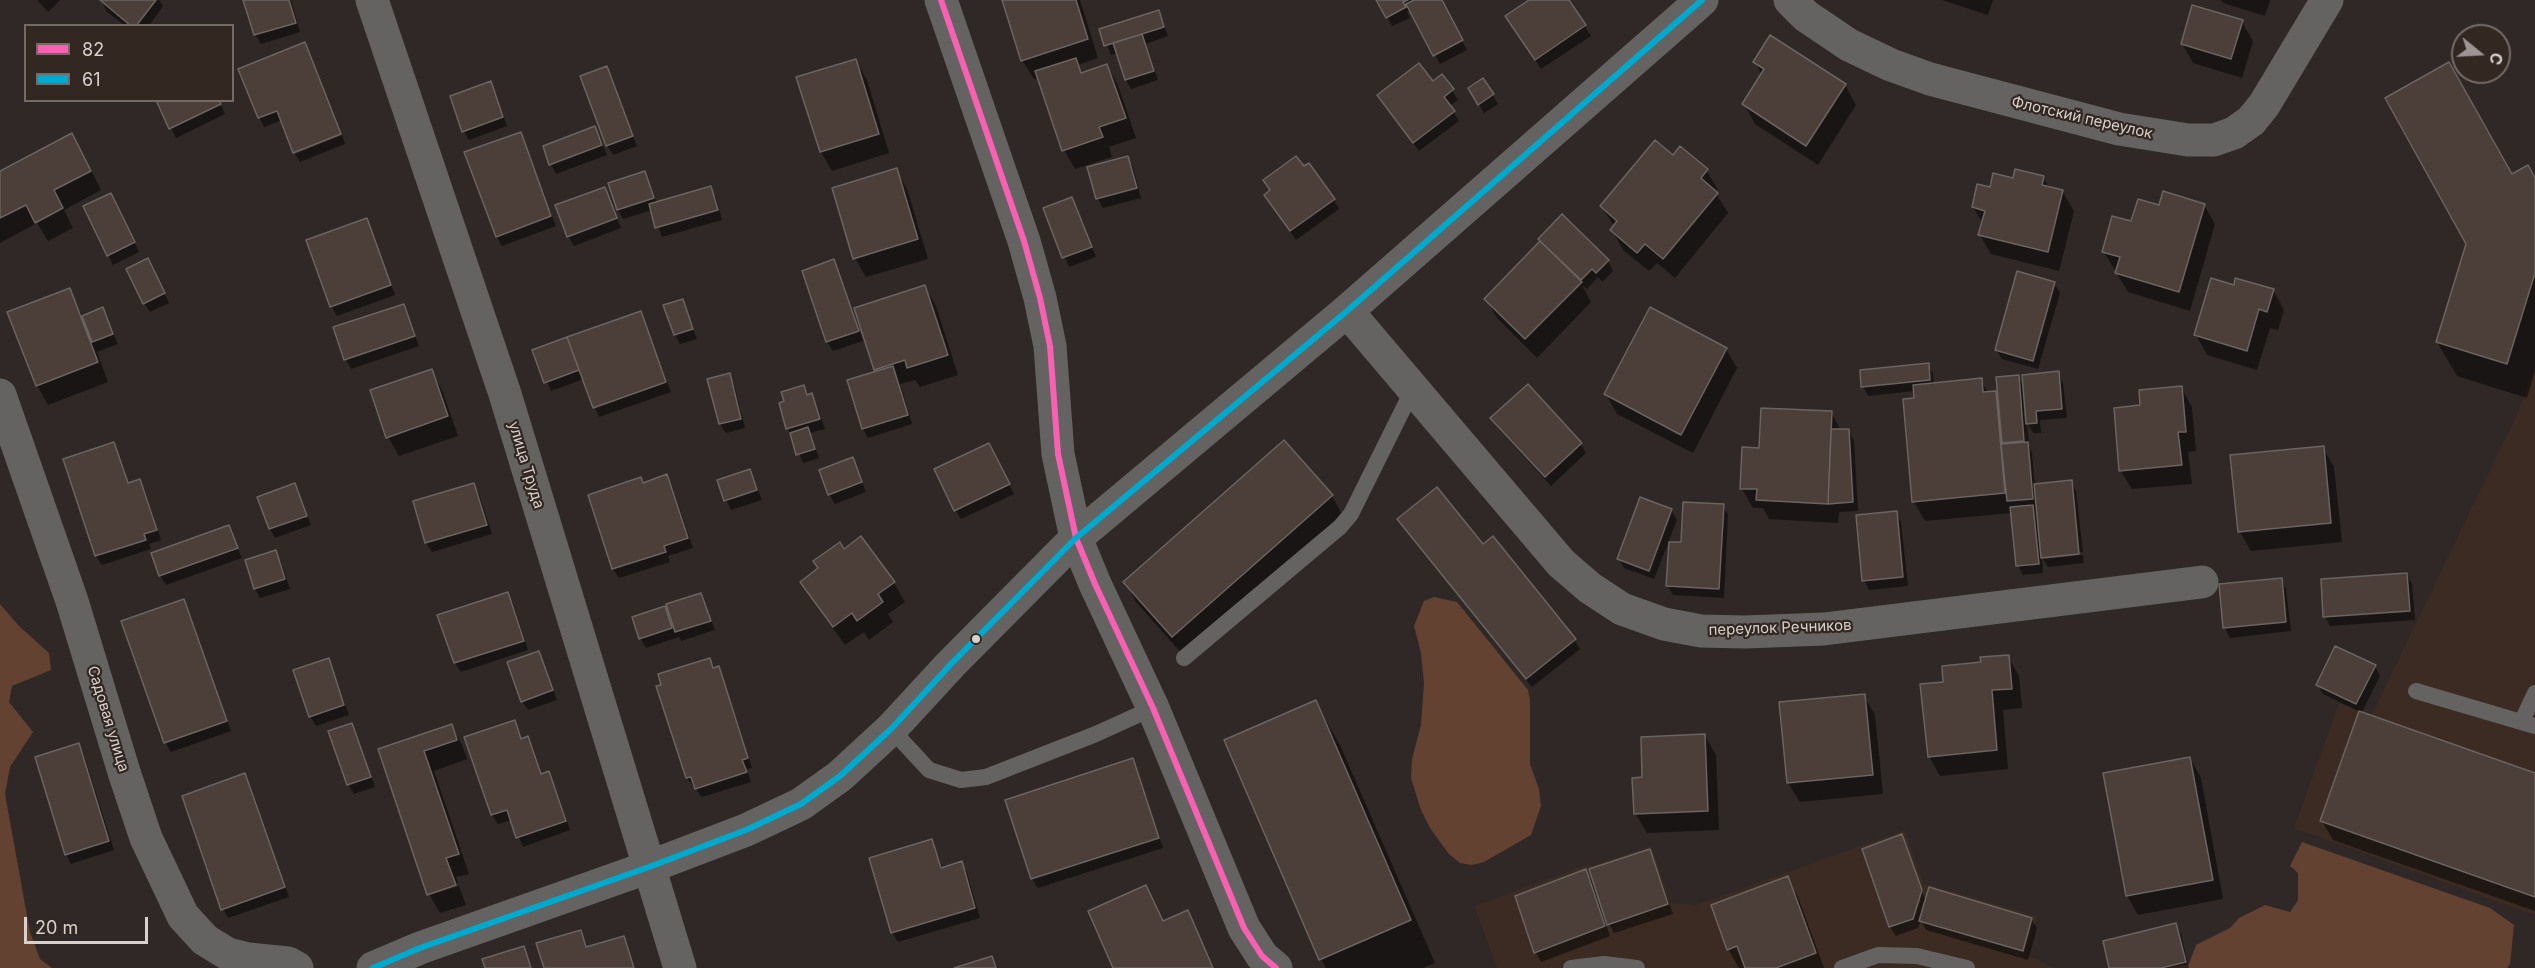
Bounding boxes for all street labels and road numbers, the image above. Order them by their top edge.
street label: Флотский переулок [2010,93,2154,143]
street label: улица Труда [504,419,548,511]
street label: переулок Речников [1708,617,1852,639]
street label: Садовая улица [83,664,133,774]

